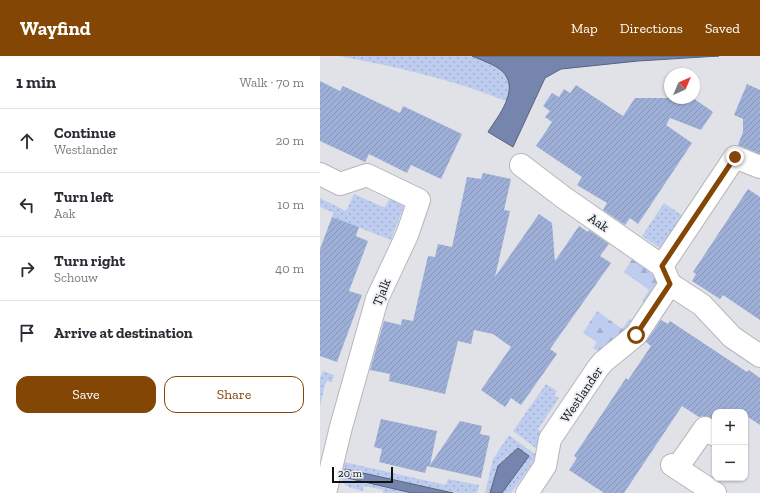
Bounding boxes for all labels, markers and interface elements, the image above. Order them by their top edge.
text: Wayfind [20,17,91,40]
text: Map [571,20,598,37]
text: Directions [620,20,683,37]
text: Saved [705,20,740,37]
north arrow [664,68,700,104]
text: 1 min [16,72,56,92]
text: Walk · 70 m [239,75,304,90]
text: Continue [54,124,116,142]
icon: ahead [16,130,38,152]
text: 20 m [276,133,304,148]
text: Westlander [54,142,118,157]
route end [726,148,744,166]
text: Turn left [54,188,114,206]
icon: left [16,194,38,216]
text: 10 m [277,197,304,212]
text: Aak [54,206,75,221]
street label: Aak [586,210,612,235]
text: Turn right [54,252,125,270]
icon: right [16,258,38,280]
text: 40 m [275,261,304,276]
text: Schouw [54,270,98,285]
street label: Tjalk [369,276,395,308]
icon: arrive [16,322,38,344]
text: Arrive at destination [54,324,193,342]
route start [627,326,645,344]
street label: Westlander [557,364,606,425]
button: Save [16,376,156,413]
button: Share [164,376,304,413]
map controls [712,409,748,481]
button: + [712,409,748,445]
button: − [712,445,748,481]
scale bar [332,465,393,484]
text: 20 m [338,467,362,480]

